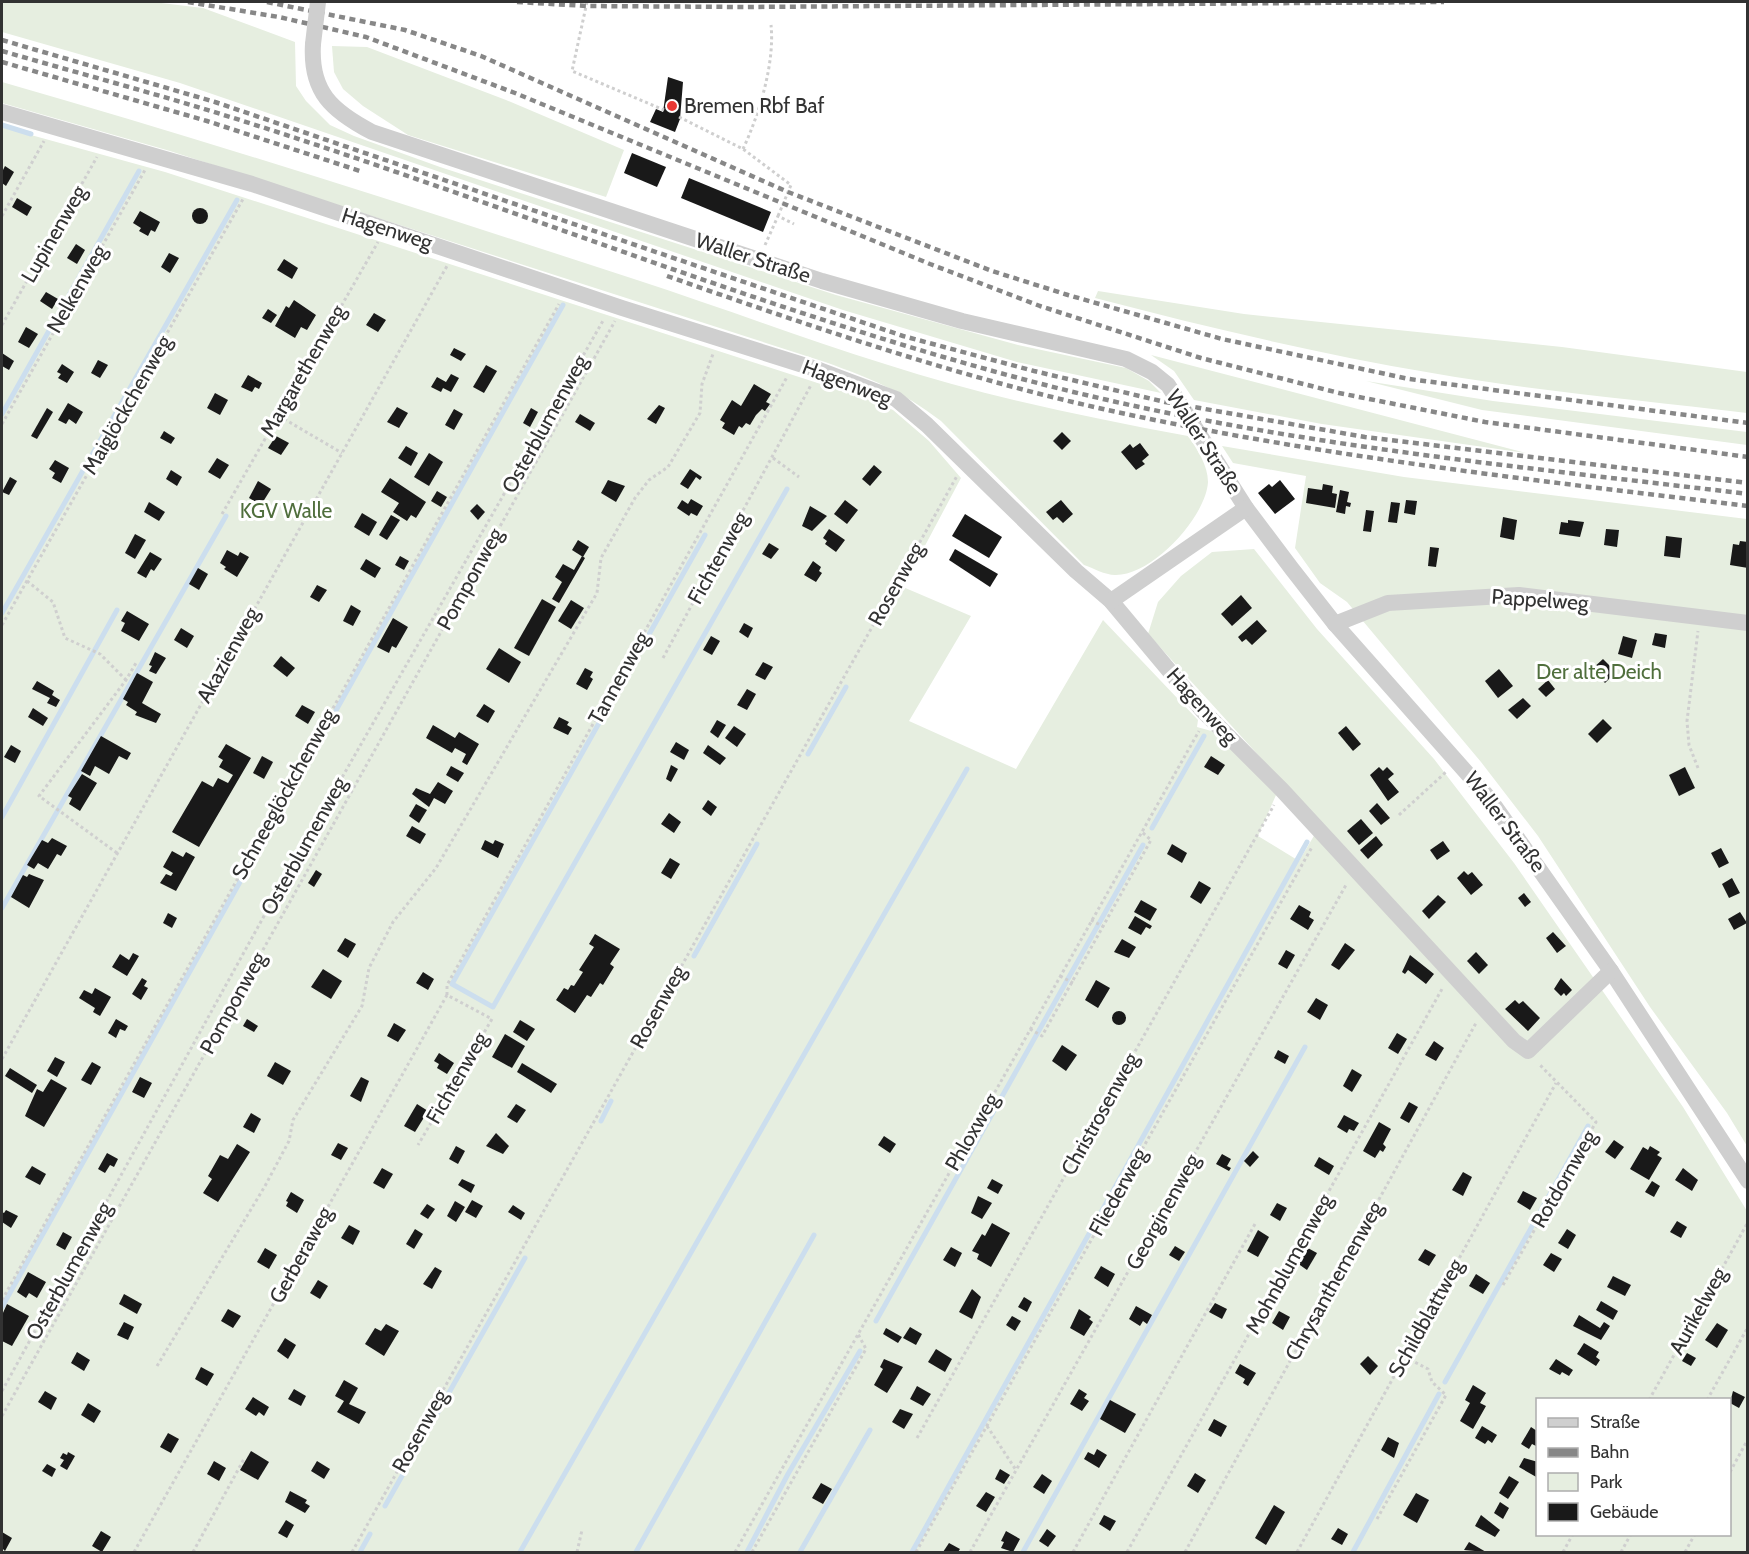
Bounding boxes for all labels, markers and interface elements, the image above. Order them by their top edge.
place label: Bremen Rbf Baf [684,93,824,118]
marker: Bremen Rbf Baf [665,99,679,113]
street label: Lupinenweg [16,180,92,287]
street label: Hagenweg [339,202,436,255]
street label: Waller Straße [693,227,814,288]
street label: Nelkenweg [41,240,112,337]
street label: Margarethenweg [255,300,351,441]
street label: Maiglöckchenweg [77,330,177,479]
street label: Osterblumenweg [496,350,593,497]
street label: Hagenweg [799,354,896,411]
street label: Waller Straße [1161,385,1248,499]
park label: KGV Walle [240,498,333,523]
street label: Fichtenweg [682,507,753,608]
street label: Pomponweg [431,523,508,634]
street label: Rosenweg [863,537,929,630]
street label: Pappelweg [1491,584,1590,615]
street label: Akazienweg [191,602,264,707]
street label: Tannenweg [583,627,655,728]
park label: Der alte Deich [1536,659,1662,684]
street label: Hagenweg [1162,662,1243,749]
street label: Schneeglöckchenweg [226,704,341,883]
street label: Waller Straße [1459,767,1551,877]
street label: Osterblumenweg [255,772,352,919]
street label: Pomponweg [194,947,271,1058]
street label: Rosenweg [625,960,691,1053]
street label: Fichtenweg [420,1027,493,1128]
street label: Christrosenweg [1056,1048,1144,1179]
street label: Phloxweg [939,1088,1004,1175]
street label: Rotdornweg [1526,1125,1602,1232]
street label: Fliederweg [1083,1143,1152,1240]
street label: Georginenweg [1120,1149,1205,1274]
street label: Mohnblumenweg [1240,1189,1338,1338]
street label: Chrysanthemenweg [1279,1196,1388,1365]
street label: Osterblumenweg [20,1197,117,1344]
street label: Gerberaweg [264,1202,338,1307]
street label: Schildblattweg [1383,1254,1469,1381]
street label: Aurikelweg [1663,1262,1732,1359]
street label: Rosenweg [387,1384,453,1477]
legend [1536,1398,1731,1536]
text: Straße [1590,1411,1640,1433]
text: Bahn [1590,1441,1629,1463]
text: Park [1590,1471,1623,1493]
text: Gebäude [1590,1501,1659,1523]

